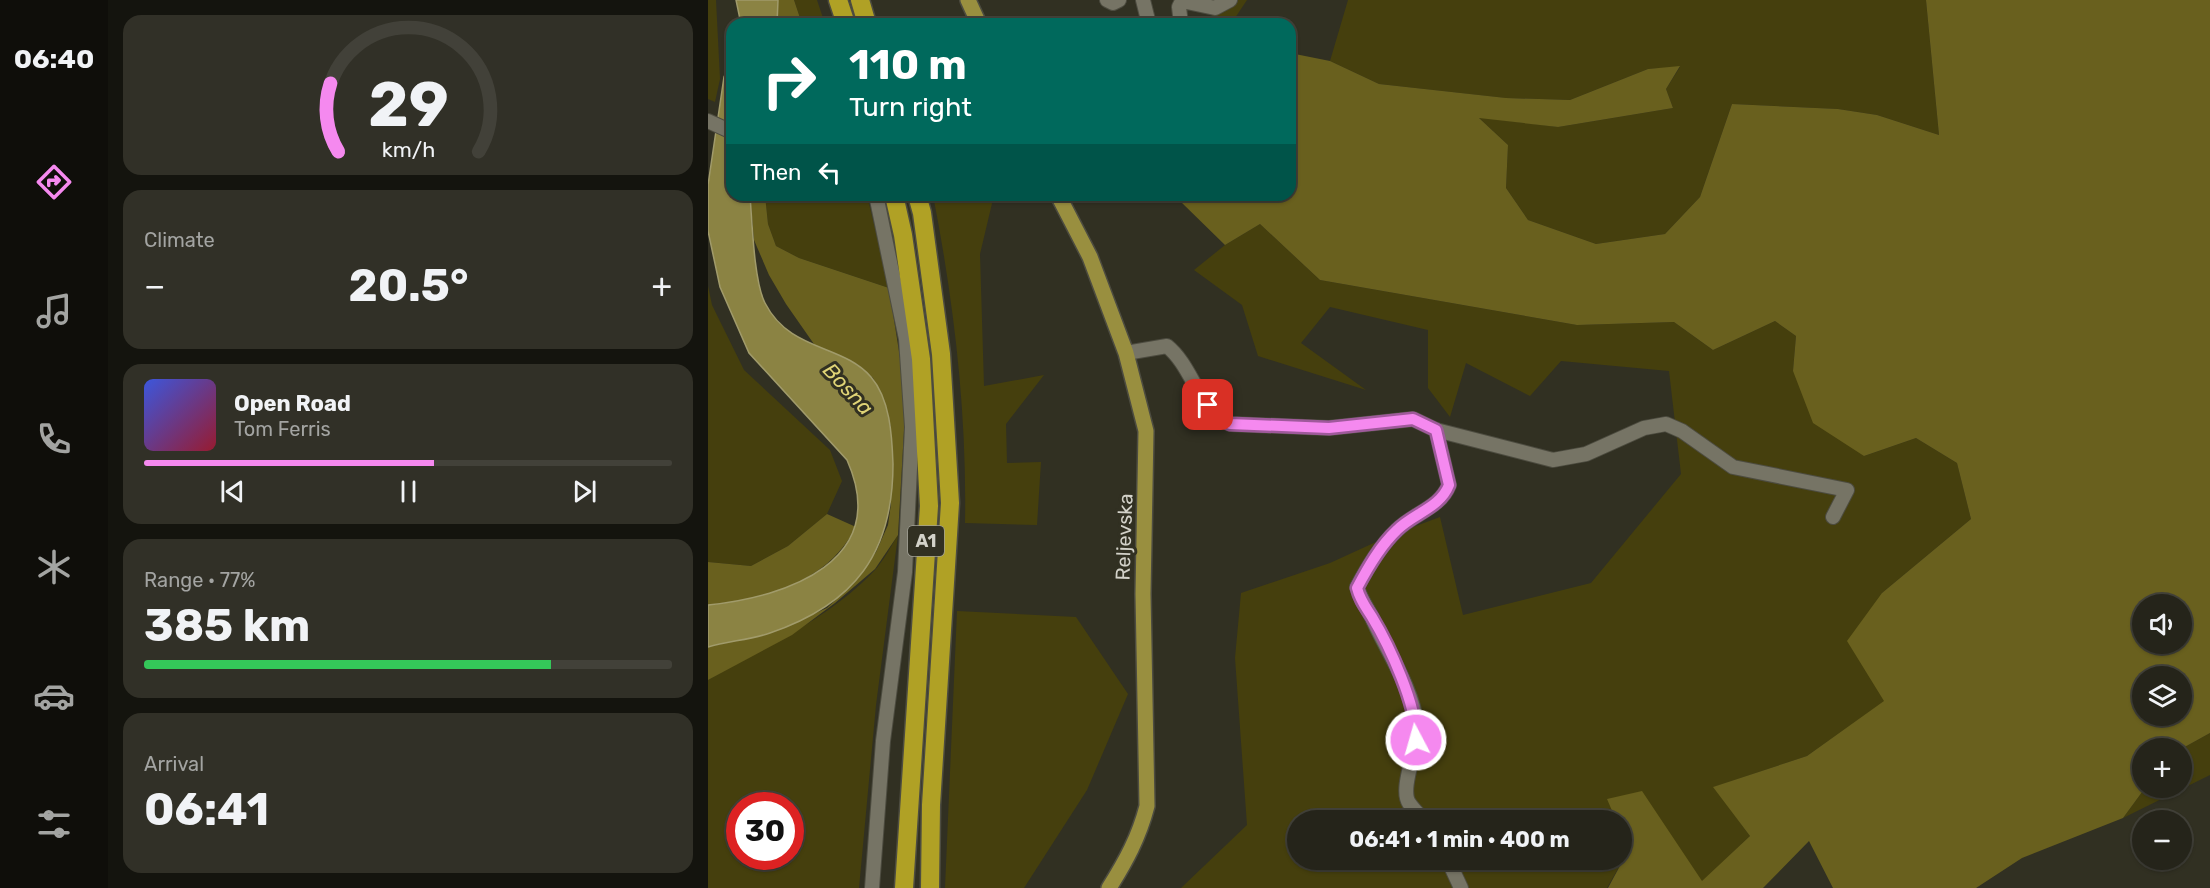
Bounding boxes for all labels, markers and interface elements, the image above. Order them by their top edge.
text: 110 m [849,40,967,90]
icon: right [750,42,828,120]
text: 06:40 [14,43,94,75]
text: 29 [368,68,448,142]
text: Turn right [849,91,972,123]
text: km/h [381,137,435,162]
icon: left [813,156,846,189]
text: Then [750,159,801,186]
icon: directions [33,161,75,203]
text: Climate [144,228,215,252]
text: 20.5° [349,259,468,312]
text: − [144,266,165,305]
text: + [651,266,672,305]
icon: music [33,290,75,332]
water label: Bosna [818,358,879,420]
pin [1182,379,1233,430]
icon: arrive [1191,388,1224,421]
text: Open Road [234,390,351,417]
text: Tom Ferris [234,417,331,441]
icon: phone [33,418,75,460]
icon: previous [216,475,249,508]
icon: pause [392,475,425,508]
icon: next [568,475,601,508]
street label: Reljevska [1110,493,1138,581]
road number: A1 [908,526,944,556]
icon: climate [33,546,75,588]
text: Range · 77% [144,568,256,592]
map controls [2132,594,2192,870]
button: sound [2132,594,2192,654]
text: 385 km [144,599,310,652]
button: layers [2132,666,2192,726]
icon: car [33,675,75,717]
position arrow [1384,708,1448,772]
button: + [2132,738,2192,798]
text: Arrival [144,752,204,776]
text: 06:41 [144,783,269,836]
speed limit sign: 30 [726,792,804,870]
icon: filters [33,803,75,845]
button: − [2132,810,2192,870]
text: 06:41 · 1 min · 400 m [1349,826,1570,853]

